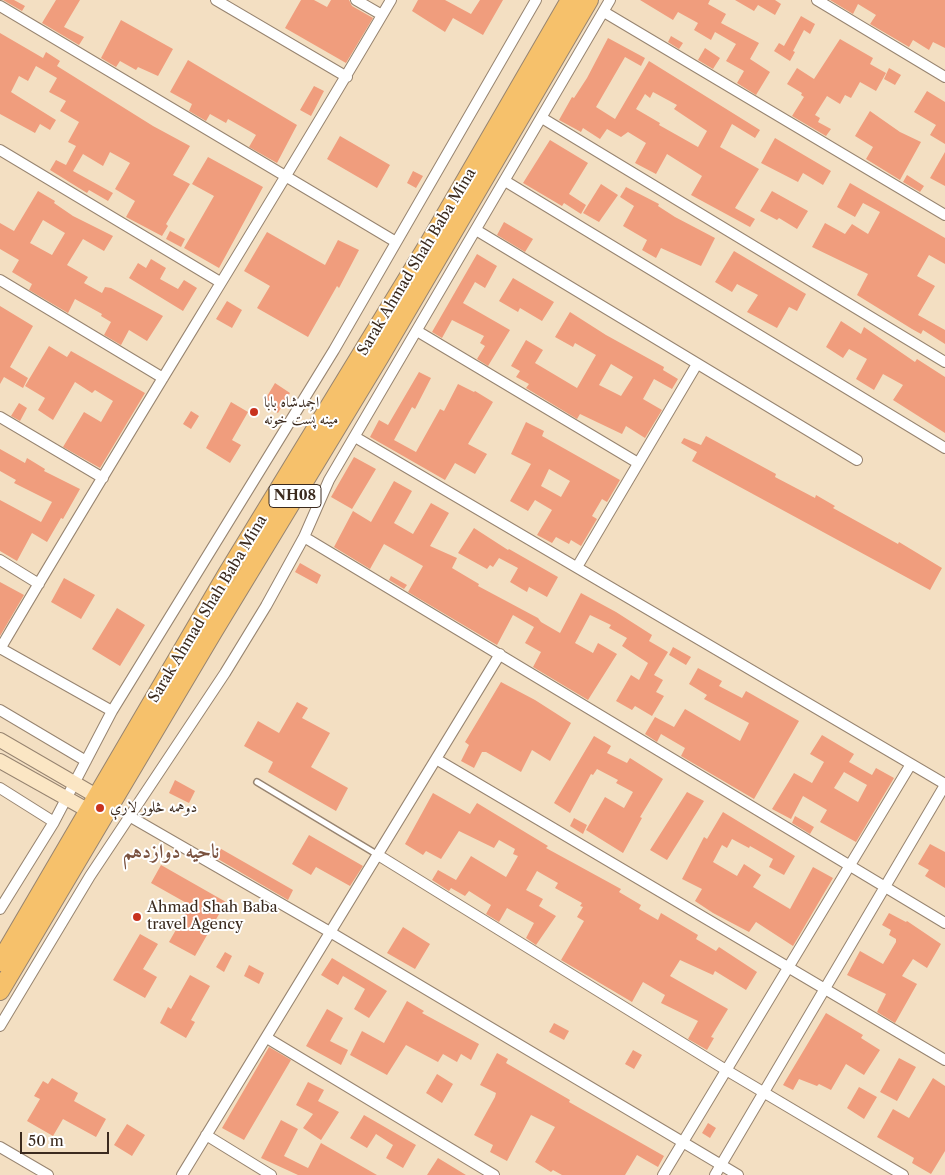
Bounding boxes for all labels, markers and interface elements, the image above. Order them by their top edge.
street label: Sarak Ahmad Shah Baba Mina [354,165,480,359]
place label: احمدشاه بابا مینه پُست خونه [264,394,338,429]
marker: احمدشاه بابا مینه پُست خونه [248,406,260,418]
road number: NH08 [269,484,321,508]
street label: Sarak Ahmad Shah Baba Mina [145,512,271,706]
place label: دوهمه څلور لارې [110,799,197,817]
marker: دوهمه څلور لارې [94,802,106,814]
district label: ناحیه دوازدهم [123,840,219,864]
place label: Ahmad Shah Baba travel Agency [147,899,278,934]
marker: Ahmad Shah Baba travel Agency [131,911,143,923]
scale bar [22,1122,111,1154]
text: 50 m [28,1131,64,1150]

